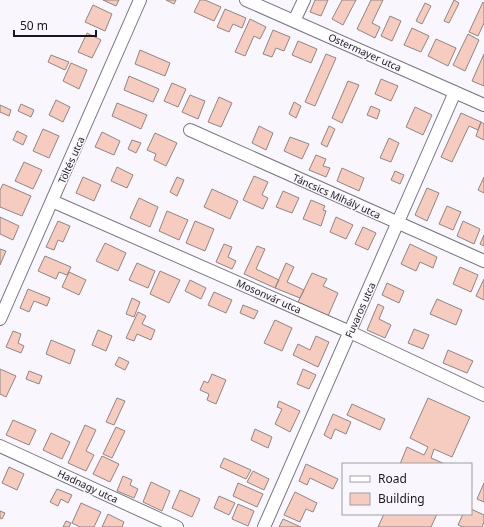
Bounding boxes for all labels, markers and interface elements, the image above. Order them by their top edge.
scale bar [14,12,96,38]
text: 50 m [20,17,48,34]
street label: Ostermayer utca [326,30,404,74]
street label: Töltés utca [54,134,88,186]
street label: Táncsics Mihály utca [291,170,383,222]
street label: Mosonvár utca [234,275,304,317]
street label: Fuvaros utca [341,280,379,340]
legend [342,463,472,515]
street label: Hadnagy utca [56,466,120,506]
text: Road [378,470,407,487]
text: Building [378,490,425,507]

